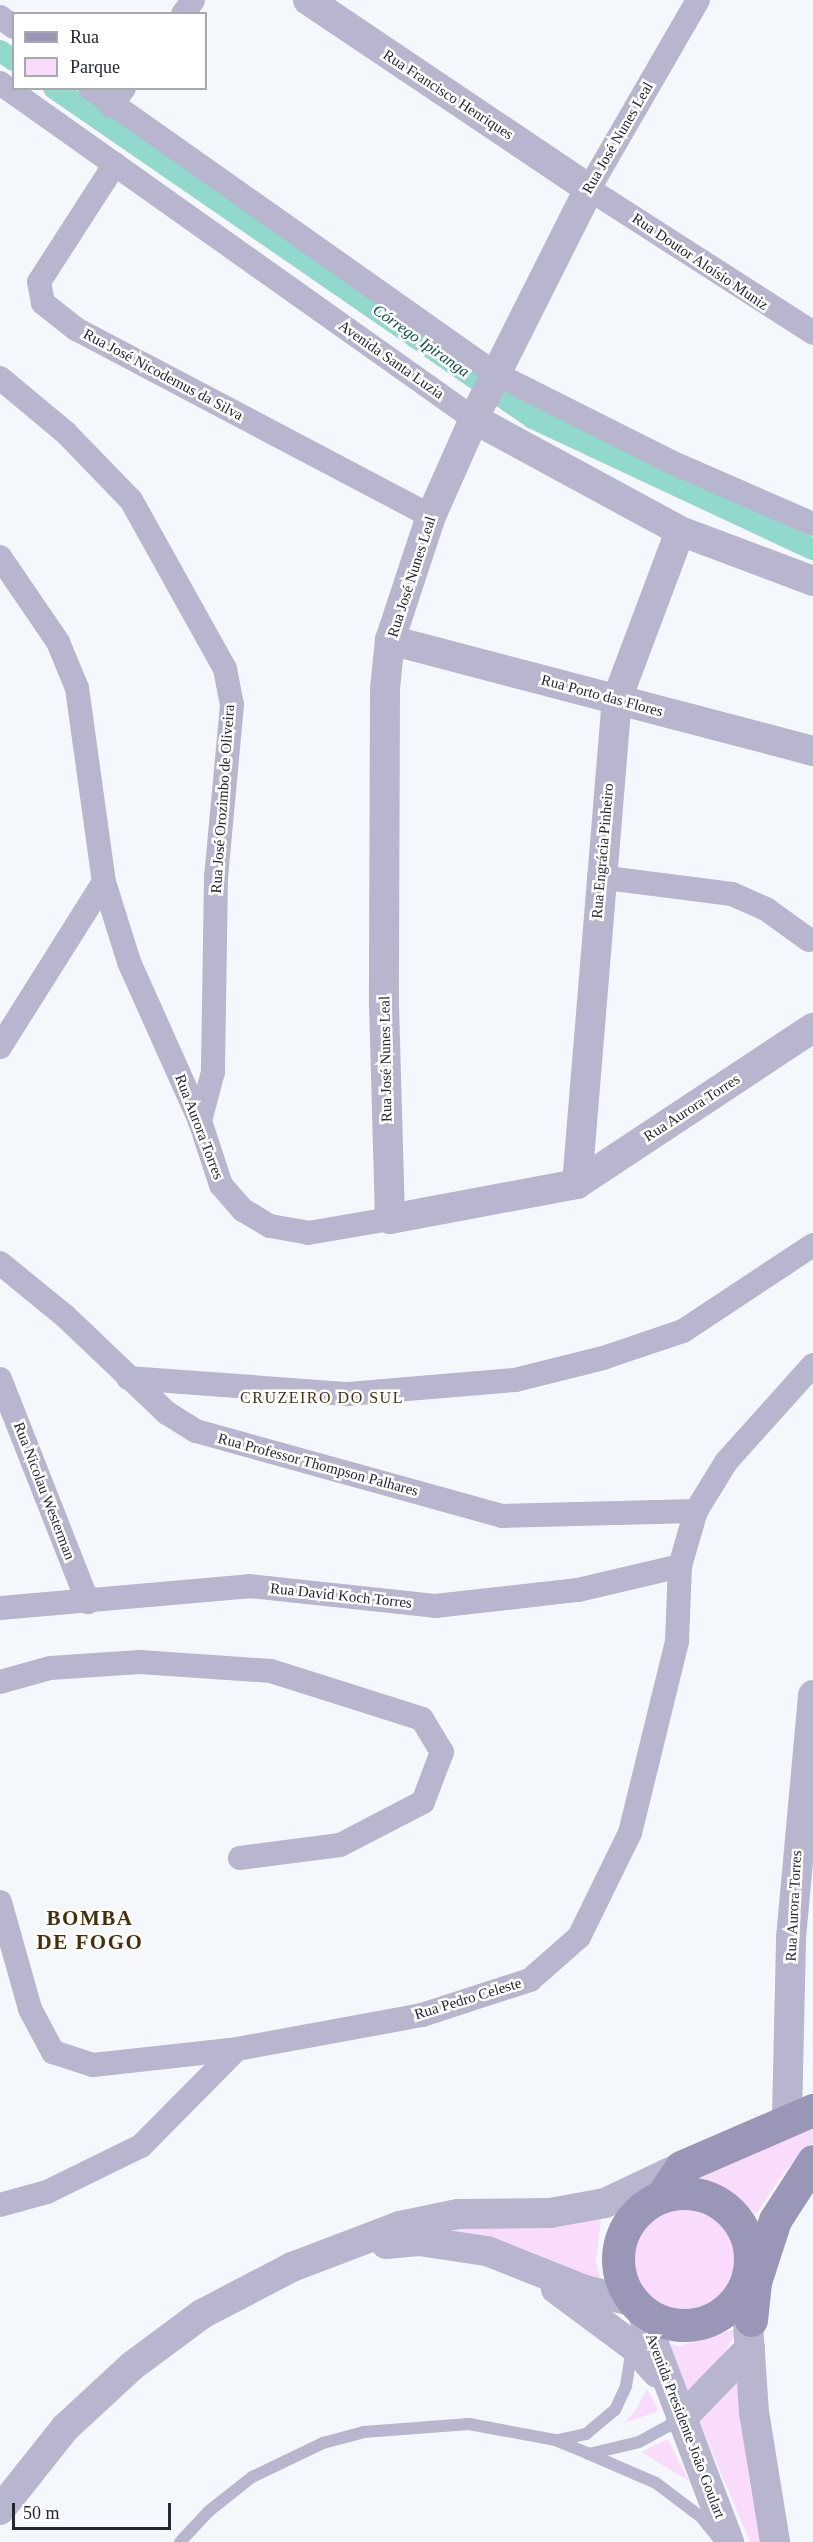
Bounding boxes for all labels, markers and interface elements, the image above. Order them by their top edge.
legend [12,12,207,90]
text: Rua [70,27,99,47]
street label: Rua Francisco Henriques [380,46,516,144]
text: Parque [70,57,120,77]
street label: Rua José Nunes Leal [579,79,657,197]
street label: Rua Doutor Aloísio Muniz [628,209,772,315]
water label: Córrego Ipiranga [369,301,473,381]
street label: Avenida Santa Luzia [335,317,447,403]
street label: Rua José Nicodemus da Silva [80,325,246,425]
street label: Rua José Nunes Leal [384,514,440,640]
street label: Rua Porto das Flores [539,671,665,721]
street label: Rua José Orozimbo de Oliveira [207,704,239,894]
street label: Rua Engrácia Pinheiro [588,783,618,919]
street label: Rua José Nunes Leal [376,996,396,1122]
street label: Rua Aurora Torres [640,1070,744,1146]
street label: Rua Aurora Torres [170,1071,228,1183]
district label: CRUZEIRO DO SUL [240,1388,404,1408]
street label: Rua Nicolau Westerman [9,1420,79,1562]
street label: Rua Professor Thompson Palhares [216,1430,420,1500]
street label: Rua David Koch Torres [269,1580,413,1612]
street label: Rua Aurora Torres [782,1849,806,1963]
district label: BOMBA DE FOGO [37,1905,143,1955]
street label: Rua Pedro Celeste [412,1974,524,2024]
street label: Avenida Presidente João Goulart [641,2331,729,2521]
scale bar [15,2491,174,2529]
text: 50 m [23,2503,60,2523]

